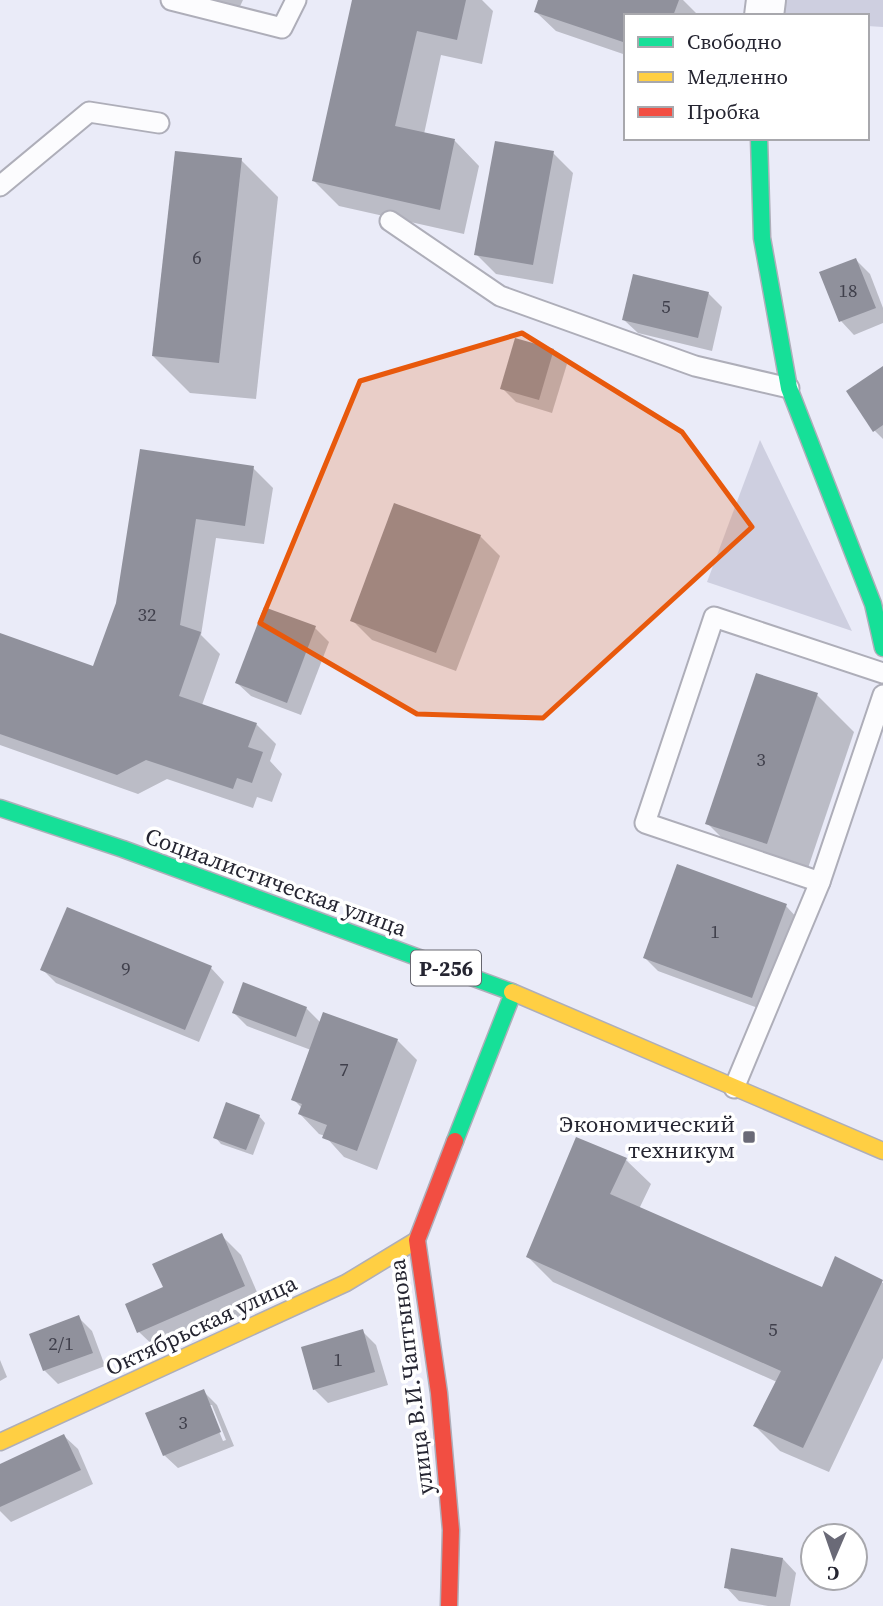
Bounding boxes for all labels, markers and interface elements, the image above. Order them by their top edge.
legend [624,14,869,140]
text: Свободно [687,27,782,56]
text: Медленно [687,62,788,91]
text: Пробка [687,97,760,126]
house number: 6 [192,244,202,270]
house number: 18 [838,277,858,303]
house number: 5 [661,293,671,319]
house number: 32 [137,601,157,627]
house number: 3 [756,746,766,772]
street label: Социалистическая улица [141,820,411,944]
house number: 1 [710,918,720,944]
road number: Р-256 [411,950,481,986]
house number: 9 [121,955,131,981]
house number: 7 [339,1056,349,1082]
place label: Экономический техникум [559,1108,735,1166]
marker: Экономический техникум [741,1129,757,1145]
street label: улица В.И.Чаптынова [381,1257,441,1497]
street label: Октябрьская улица [100,1266,302,1383]
house number: 5 [768,1316,778,1342]
house number: 2/1 [48,1330,74,1356]
house number: 1 [333,1346,343,1372]
house number: 3 [178,1409,188,1435]
north arrow [799,1522,869,1592]
text: С [827,1561,840,1587]

